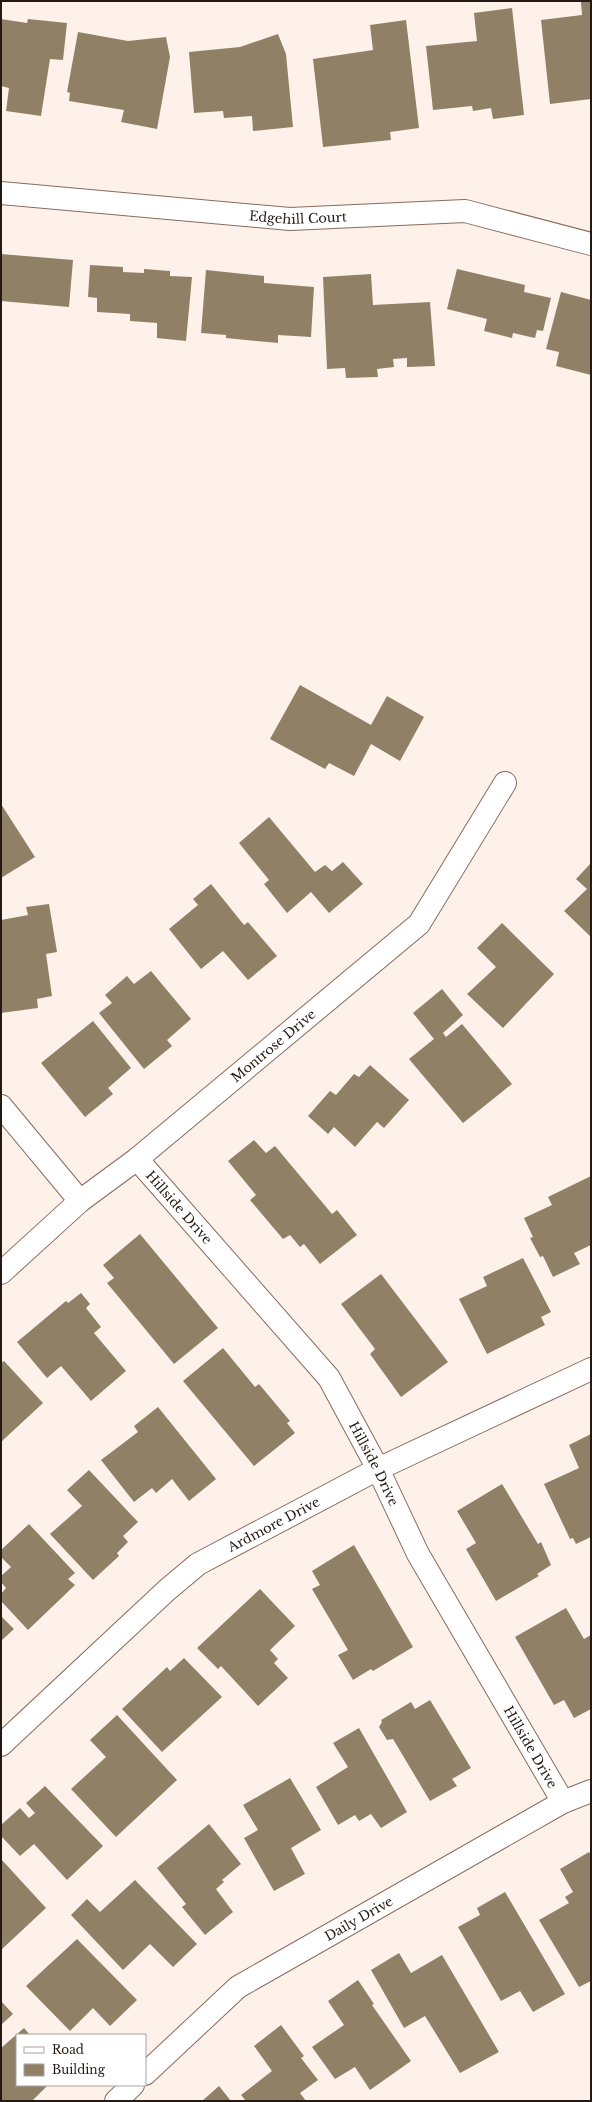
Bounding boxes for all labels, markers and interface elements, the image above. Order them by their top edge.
street label: Edgehill Court [248,207,347,228]
street label: Montrose Drive [228,1006,319,1086]
street label: Hillside Drive [142,1167,216,1248]
street label: Hillside Drive [345,1419,402,1509]
street label: Ardmore Drive [224,1493,323,1556]
street label: Hillside Drive [500,1703,561,1791]
street label: Daily Drive [321,1893,396,1945]
legend [16,2034,146,2086]
text: Road [52,2042,84,2057]
text: Building [52,2062,106,2077]

